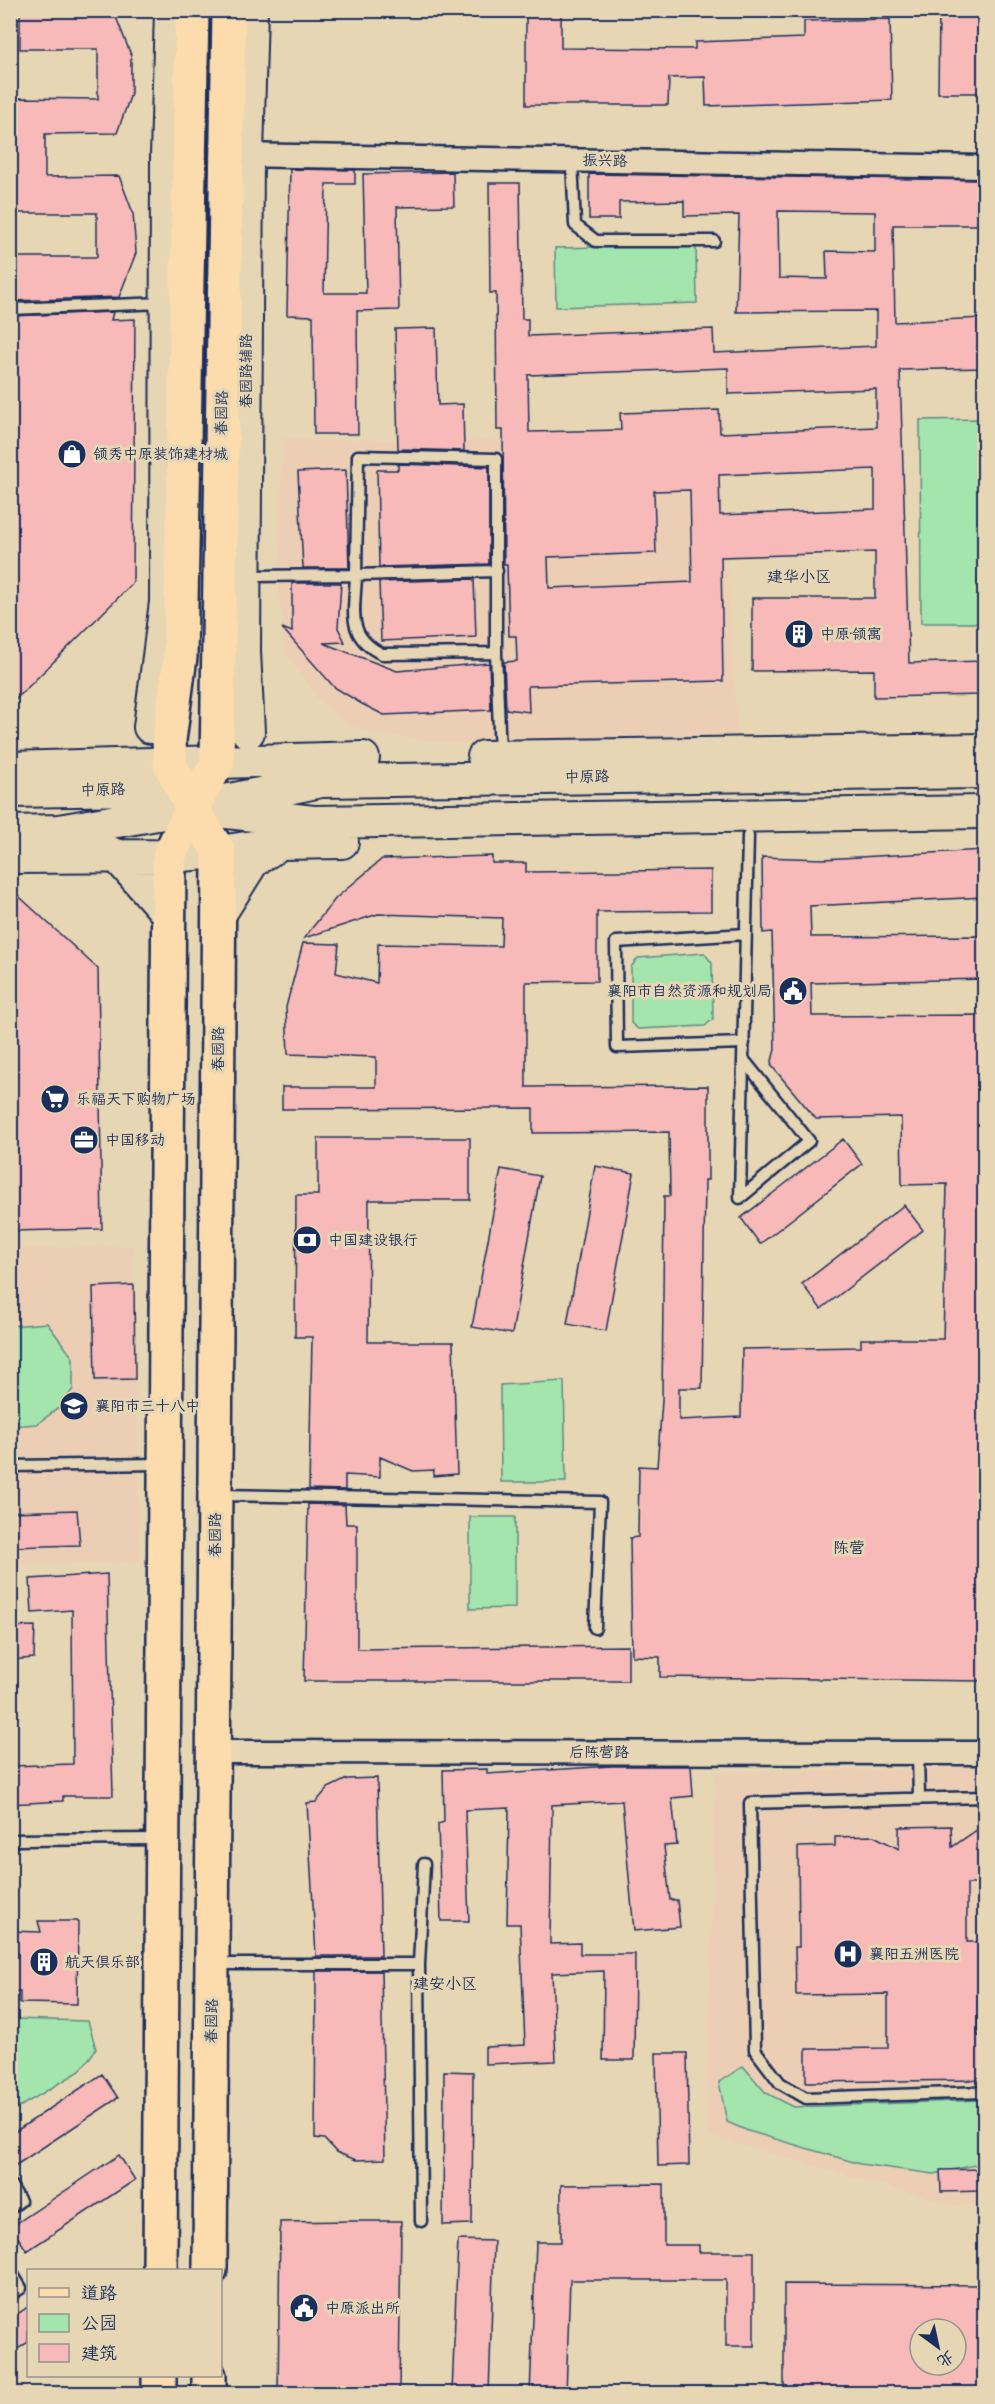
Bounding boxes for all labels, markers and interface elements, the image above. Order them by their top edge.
street label: 振兴路 [582,151,628,171]
street label: 春园路辅路 [237,333,256,409]
street label: 春园路 [212,390,232,436]
shop icon: 领秀中原装饰建材城 [56,438,88,470]
place label: 领秀中原装饰建材城 [93,445,228,464]
district label: 建华小区 [767,568,831,587]
building icon: 中原·领寓 [783,618,815,650]
place label: 中原·领寓 [820,625,882,644]
street label: 中原路 [564,767,610,787]
street label: 中原路 [80,780,126,800]
public building icon: 襄阳市自然资源和规划局 [777,975,809,1007]
place label: 襄阳市自然资源和规划局 [607,982,772,1001]
street label: 春园路 [209,1026,228,1072]
supermarket icon: 乐福天下购物广场 [39,1083,71,1115]
place label: 乐福天下购物广场 [76,1090,196,1109]
office icon: 中国移动 [68,1124,100,1156]
place label: 中国移动 [105,1131,165,1150]
bank icon: 中国建设银行 [291,1224,323,1256]
place label: 中国建设银行 [328,1231,418,1250]
school or university icon: 襄阳市三十八中 [58,1390,90,1422]
place label: 襄阳市三十八中 [95,1397,200,1416]
street label: 春园路 [206,1512,225,1558]
district label: 陈营 [833,1539,865,1558]
street label: 后陈营路 [569,1743,629,1762]
hospital icon: 襄阳五洲医院 [832,1938,864,1970]
place label: 襄阳五洲医院 [869,1945,959,1964]
building icon: 航天俱乐部 [28,1946,60,1978]
place label: 航天俱乐部 [65,1953,140,1972]
district label: 建安小区 [413,1975,477,1994]
street label: 春园路 [202,1998,222,2044]
legend [27,2269,222,2377]
text: 道路 [81,2283,117,2304]
public building icon: 中原派出所 [288,2292,320,2324]
place label: 中原派出所 [325,2299,400,2318]
text: 公园 [81,2313,117,2334]
north arrow [908,2317,968,2377]
text: 建筑 [81,2343,117,2364]
text: 北 [933,2346,957,2371]

